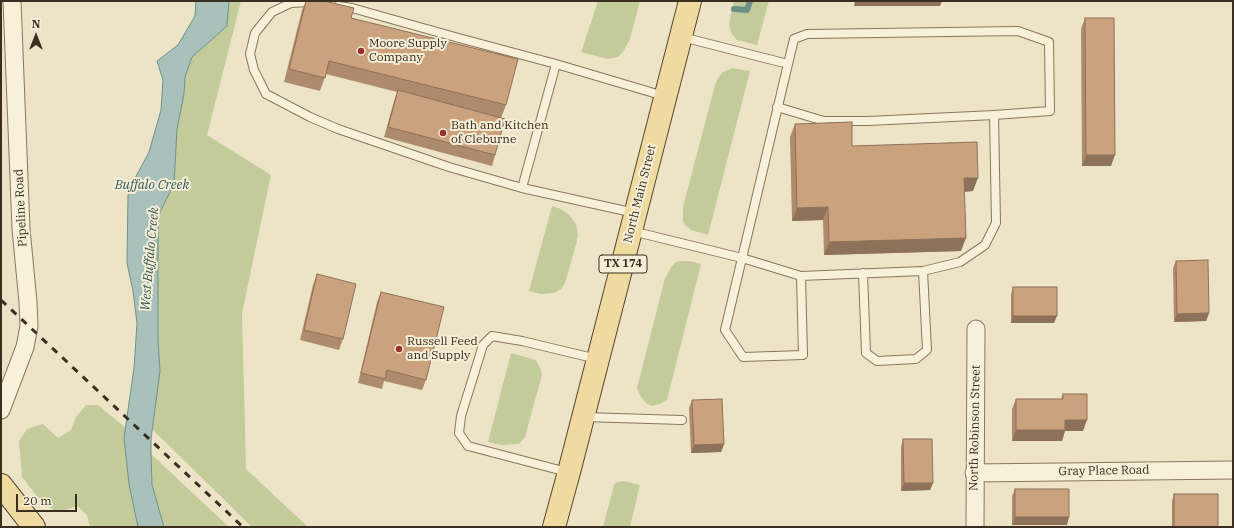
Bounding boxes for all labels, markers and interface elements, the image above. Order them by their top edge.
north arrow [16,16,56,56]
text: N [32,17,40,31]
place label: Moore Supply Company [369,37,447,65]
marker: Moore Supply Company [356,46,366,56]
place label: Bath and Kitchen of Cleburne [451,119,549,147]
marker: Bath and Kitchen of Cleburne [438,128,448,138]
street label: North Main Street [621,143,659,245]
street label: Pipeline Road [12,169,30,247]
water label: Buffalo Creek [115,177,189,193]
water label: West Buffalo Creek [138,207,162,311]
road number: TX 174 [599,255,647,273]
place label: Russell Feed and Supply [407,335,478,363]
marker: Russell Feed and Supply [394,344,404,354]
street label: North Robinson Street [967,365,983,491]
street label: Gray Place Road [1058,463,1150,479]
scale bar [18,486,79,512]
text: 20 m [23,493,52,508]

